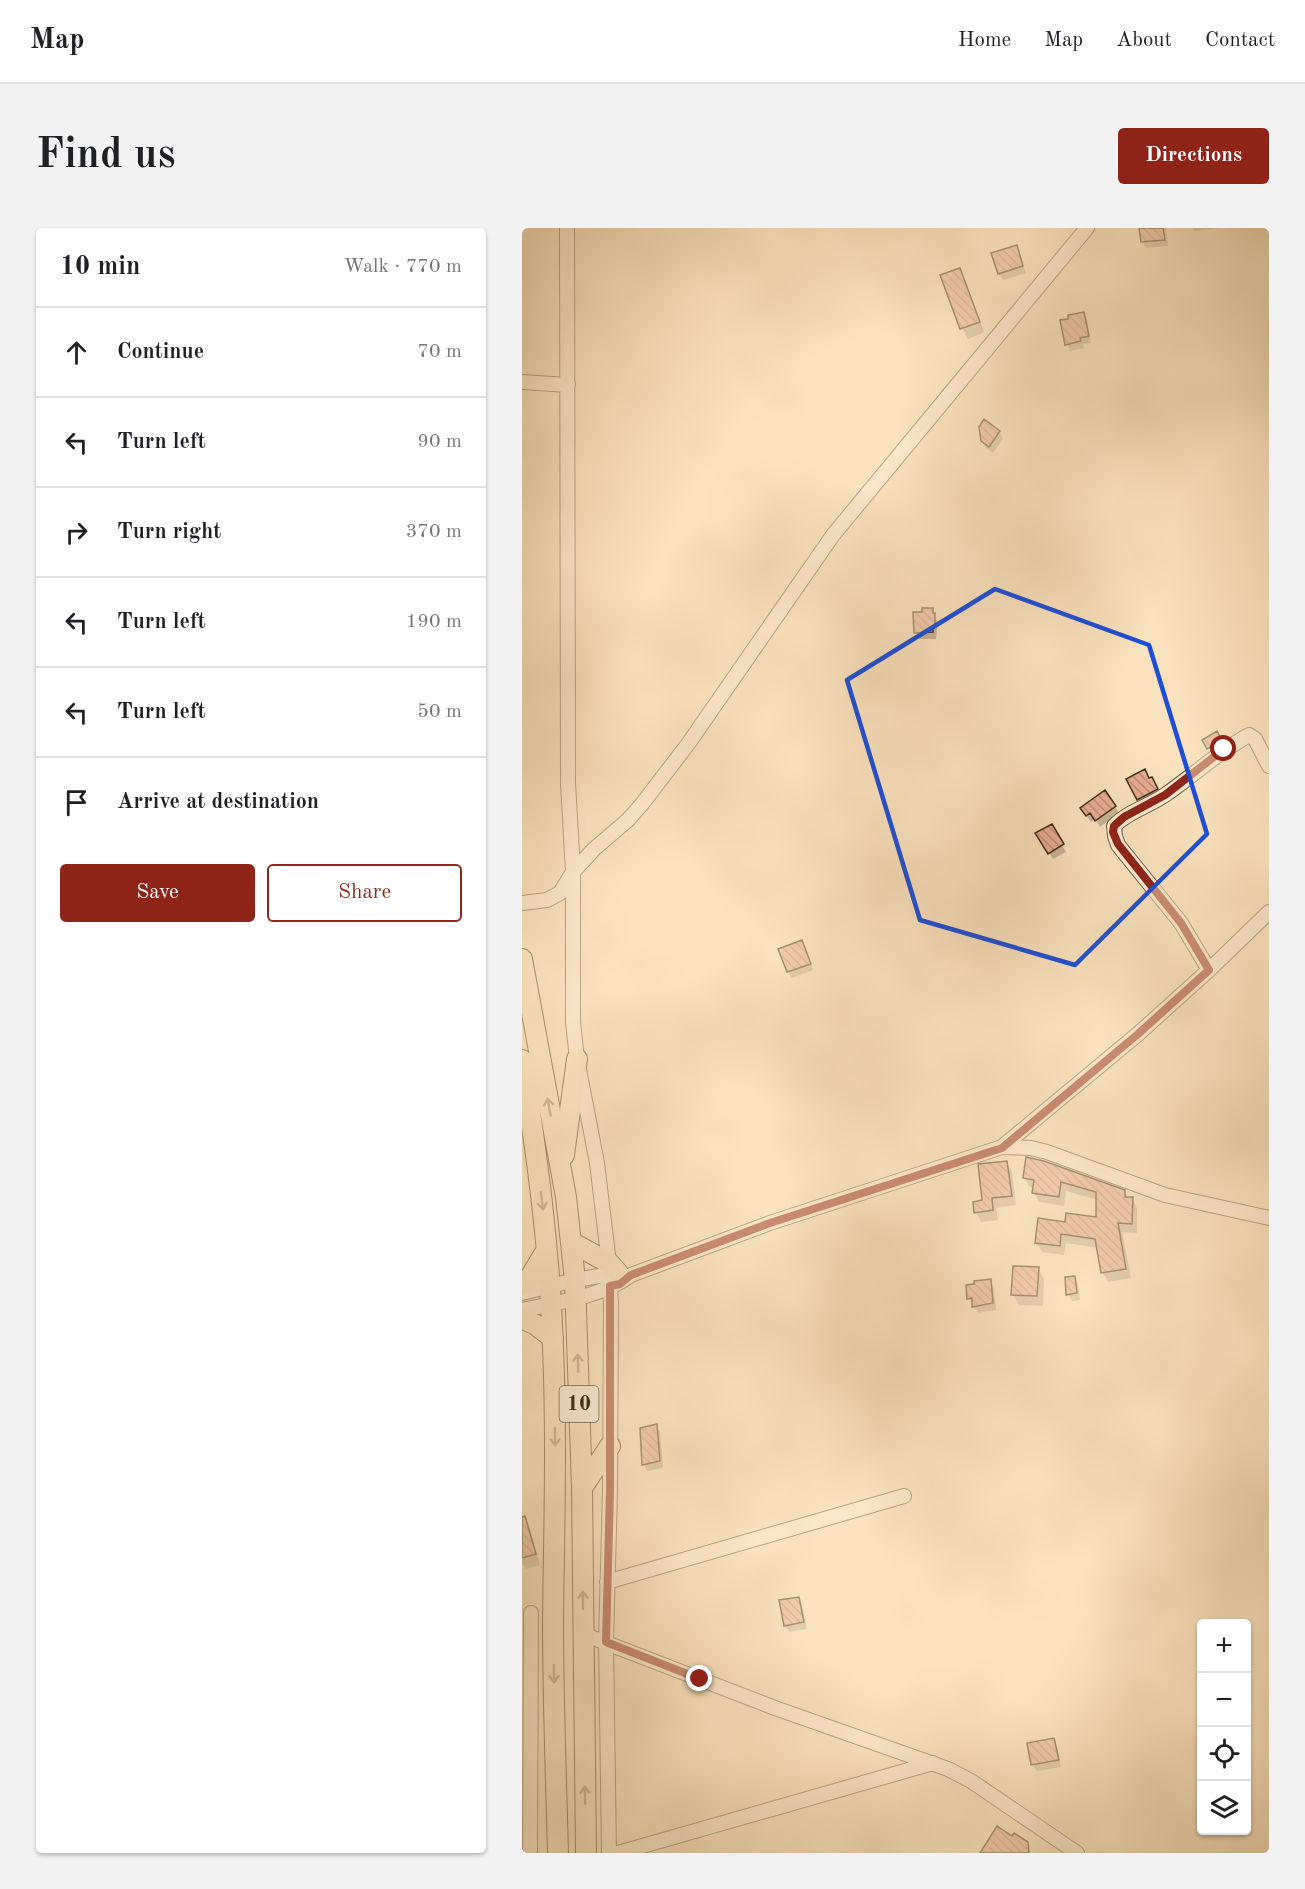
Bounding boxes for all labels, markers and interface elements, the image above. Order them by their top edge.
text: Map [30,27,84,55]
text: Home [958,30,1011,51]
text: Map [1044,30,1083,51]
text: About [1116,30,1172,51]
text: Contact [1205,30,1275,51]
button: Directions [1118,128,1269,184]
text: Find us [36,135,175,177]
text: 10 min [60,254,140,280]
text: Walk · 770 m [343,257,462,277]
icon: ahead [60,336,93,369]
text: Continue [117,341,204,363]
text: 70 m [417,342,462,362]
icon: left [60,426,93,459]
text: Turn left [117,431,206,453]
text: 90 m [417,432,462,452]
icon: right [60,516,93,549]
text: Turn right [117,521,221,543]
text: 370 m [406,522,462,542]
icon: left [60,606,93,639]
text: Turn left [117,611,206,633]
text: 190 m [406,612,462,632]
icon: left [60,696,93,729]
text: Turn left [117,701,206,723]
text: 50 m [417,702,462,722]
route start [1210,735,1236,761]
icon: arrive [60,786,93,819]
text: Arrive at destination [117,791,319,813]
button: Save [60,864,255,922]
button: Share [267,864,462,922]
one-way arrow [543,1097,554,1117]
one-way arrow [537,1190,548,1210]
one-way arrow [572,1353,584,1373]
road number: 10 [560,1386,598,1422]
one-way arrow [549,1427,560,1447]
one-way arrow [577,1590,589,1610]
map controls [1197,1619,1251,1835]
button: + [1197,1619,1251,1673]
one-way arrow [549,1664,560,1684]
route end [686,1665,712,1691]
button: − [1197,1673,1251,1727]
button: locate [1197,1727,1251,1781]
button: layers [1197,1781,1251,1835]
one-way arrow [579,1785,591,1805]

